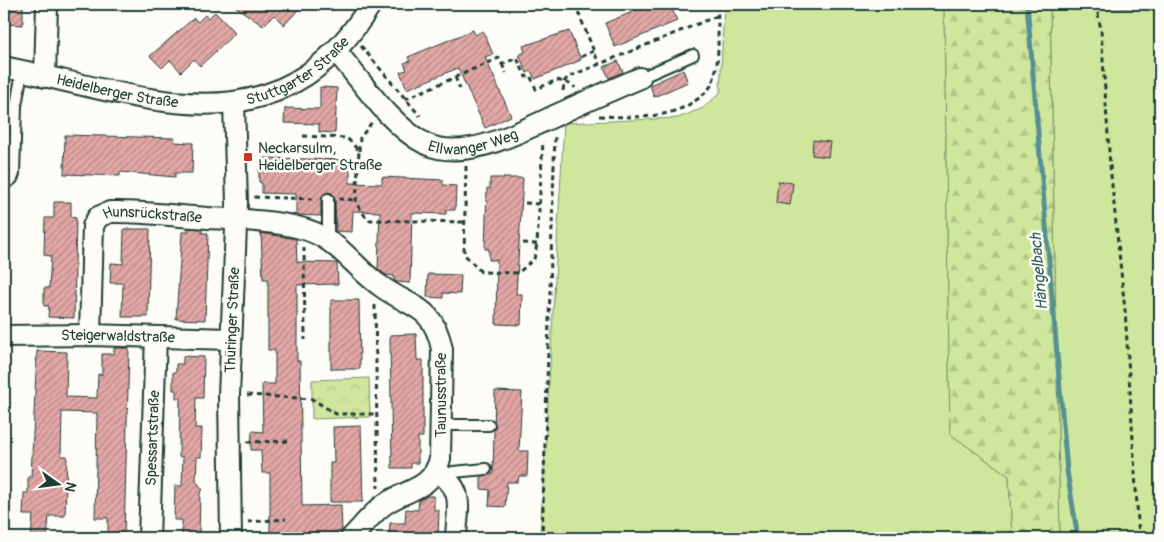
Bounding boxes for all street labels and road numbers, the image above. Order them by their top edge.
street label: Stuttgarter Straße [244,32,354,110]
street label: Heidelberger Straße [54,70,180,113]
street label: Ellwanger Weg [426,125,521,160]
street label: Hunsrückstraße [100,203,203,228]
street label: Thüringer Straße [221,266,244,373]
street label: Steigerwaldstraße [61,326,176,347]
street label: Taunusstraße [432,352,451,438]
street label: Spessartstraße [142,389,164,486]

